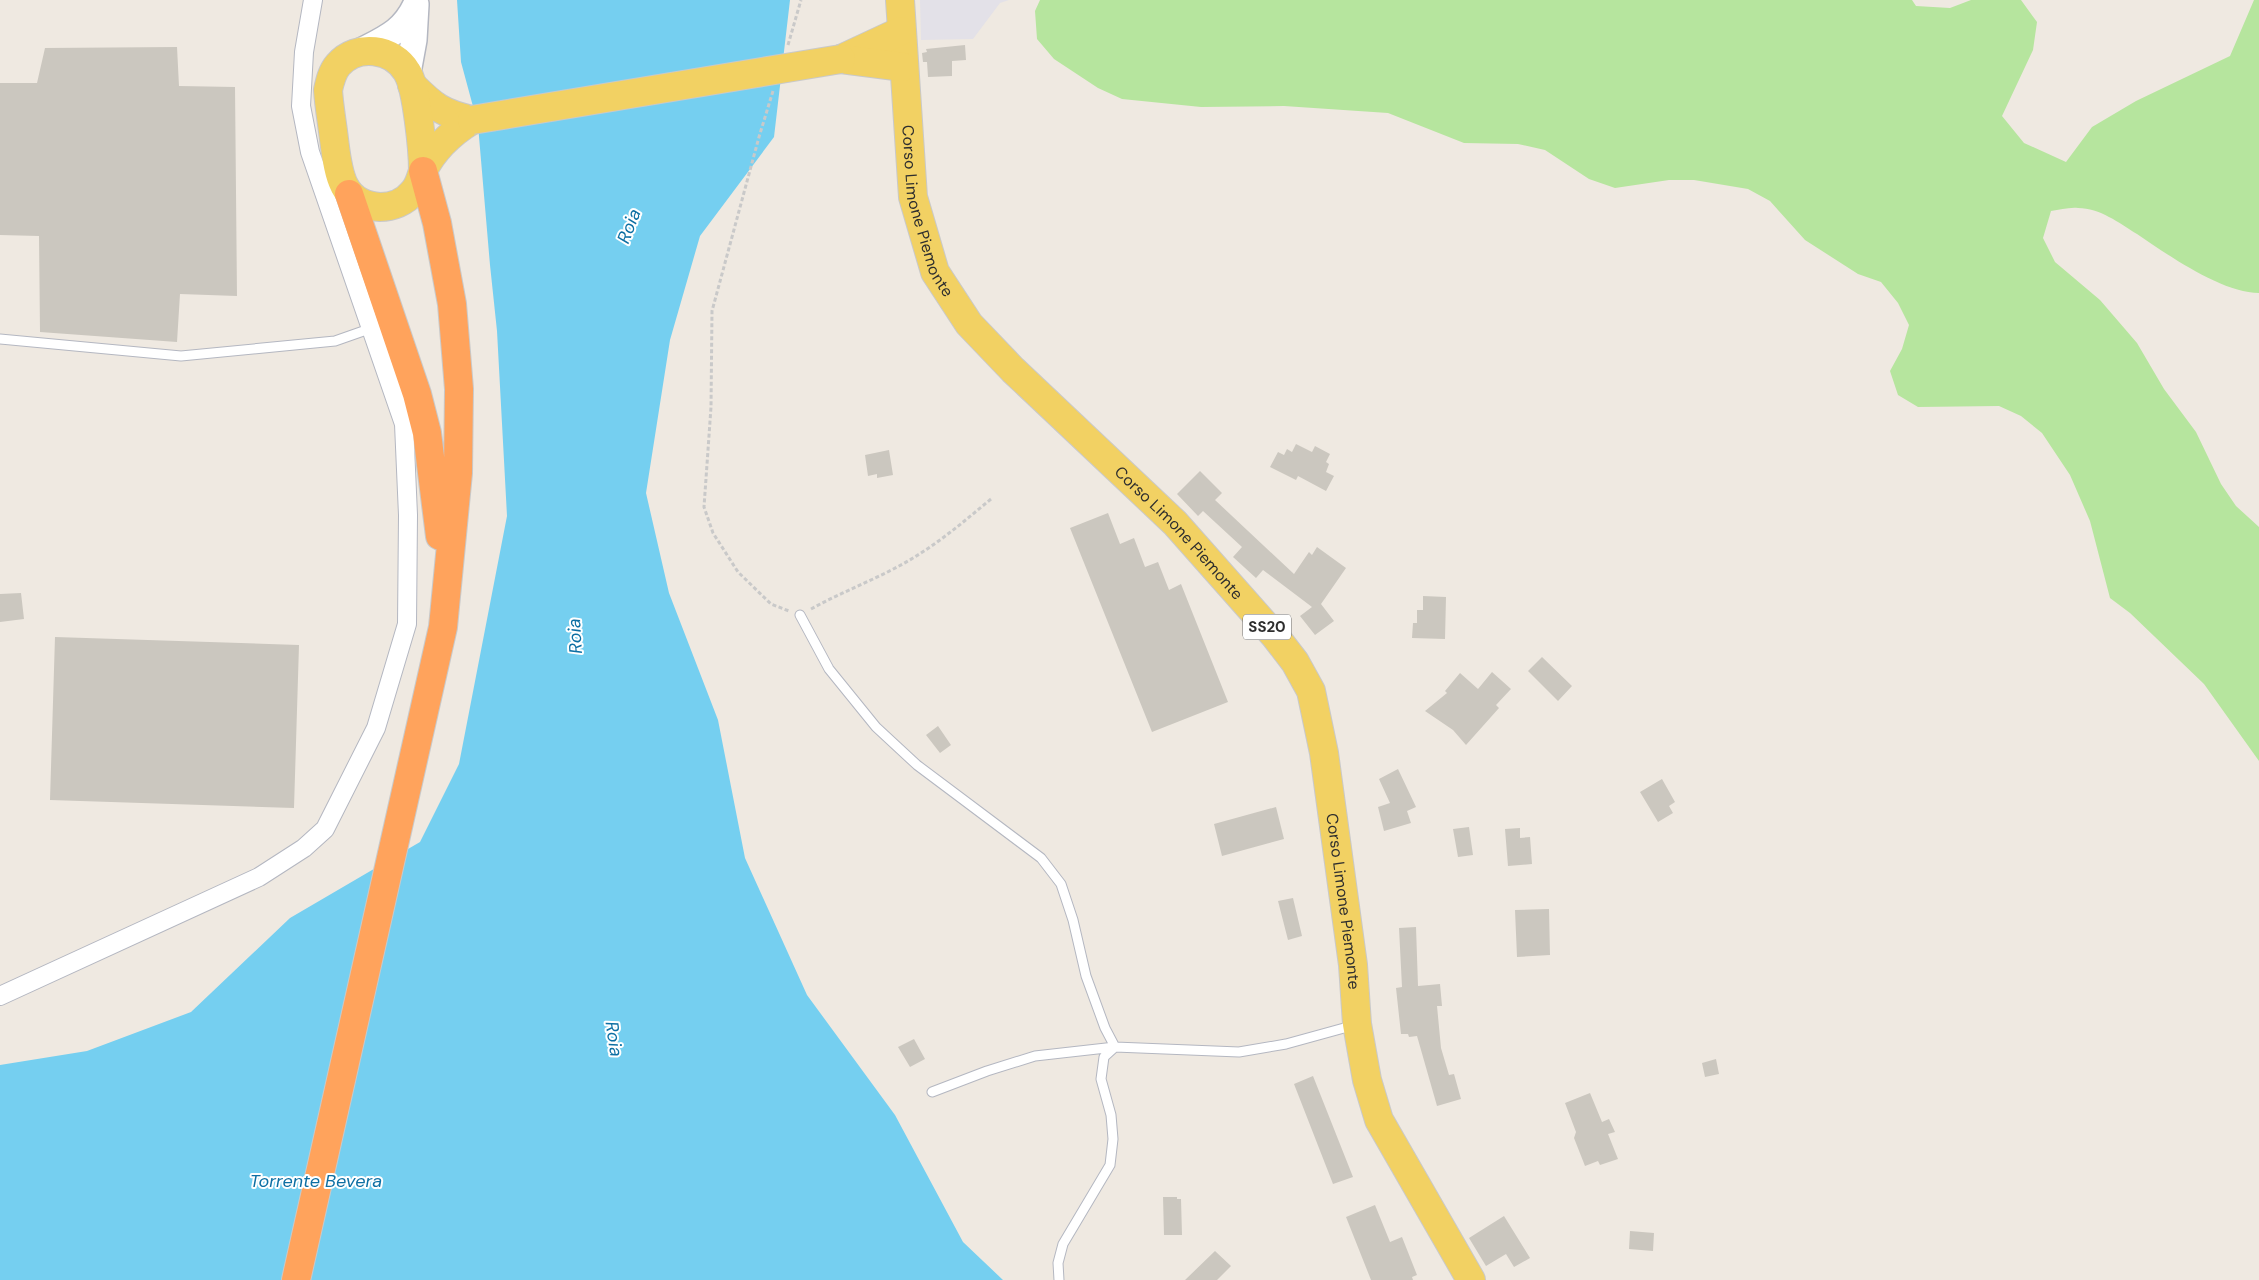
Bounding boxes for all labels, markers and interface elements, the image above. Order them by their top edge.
street label: Corso Limone Piemonte [898,124,959,301]
water label: Roia [611,205,647,247]
street label: Corso Limone Piemonte [1110,461,1248,604]
road number: SS20 [1243,614,1291,640]
water label: Roia [562,618,588,654]
street label: Corso Limone Piemonte [1322,812,1365,990]
water label: Roia [600,1020,628,1058]
water label: Torrente Bevera [250,1169,382,1193]

